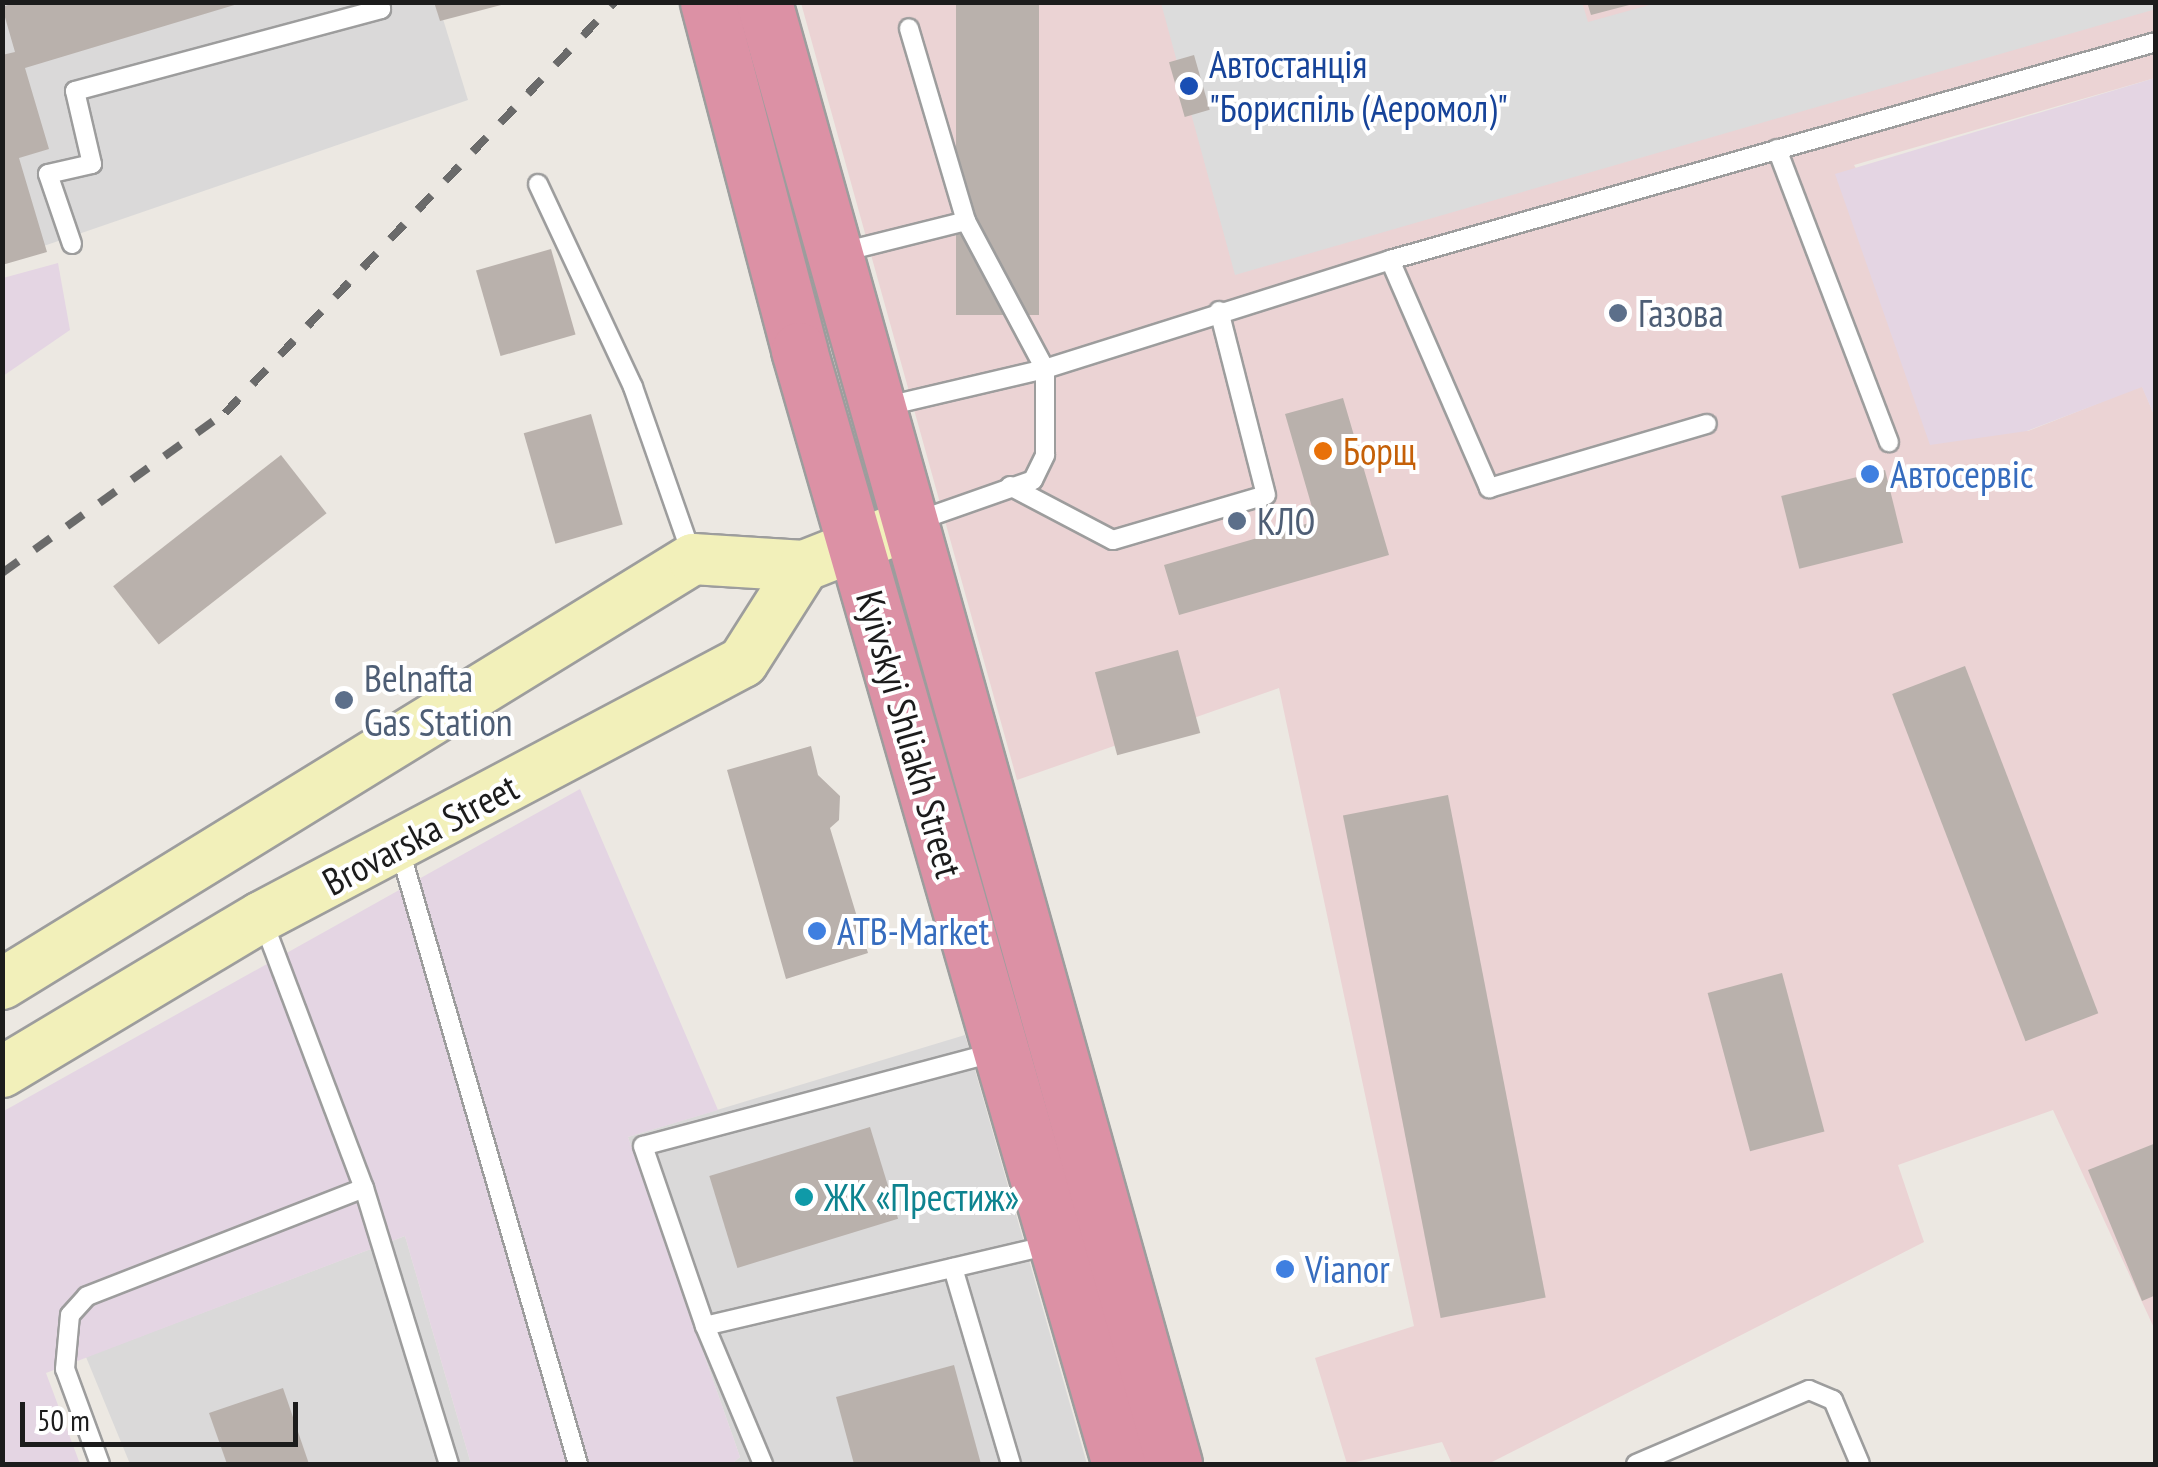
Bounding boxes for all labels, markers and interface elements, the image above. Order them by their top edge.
place label: Автостанція "Бориспіль (Аеромол)" [1209,41,1509,130]
marker: Автостанція "Бориспіль (Аеромол)" [1178,75,1200,97]
place label: Газова [1638,290,1724,336]
marker: Газова [1607,302,1629,324]
place label: Борщ [1343,428,1416,474]
marker: Борщ [1312,440,1334,462]
place label: Автосервіс [1890,451,2034,497]
marker: Автосервіс [1859,463,1881,485]
place label: КЛО [1257,498,1315,544]
marker: КЛО [1226,510,1248,532]
street label: Kyivskyi Shliakh Street [847,585,973,883]
place label: Belnafta Gas Station [364,655,513,744]
marker: Belnafta Gas Station [333,689,355,711]
street label: Brovarska Street [315,764,525,904]
place label: ATB-Market [837,908,989,954]
marker: ATB-Market [806,920,828,942]
place label: ЖК «Престиж» [824,1174,1019,1220]
marker: ЖК «Престиж» [793,1186,815,1208]
place label: Vianor [1305,1246,1390,1292]
marker: Vianor [1274,1258,1296,1280]
scale bar [25,1382,302,1444]
text: 50 m [37,1400,90,1439]

